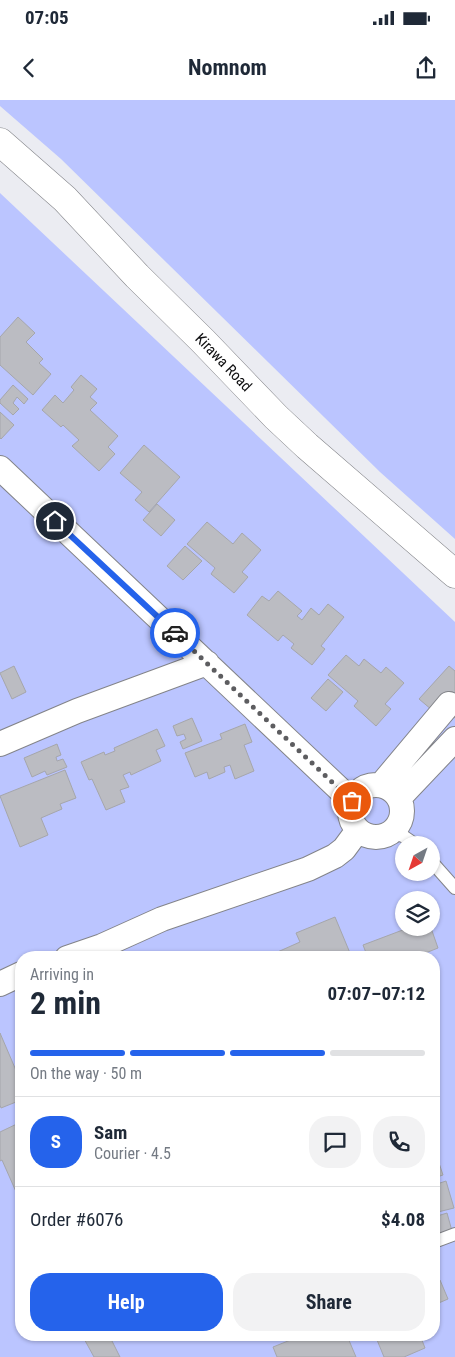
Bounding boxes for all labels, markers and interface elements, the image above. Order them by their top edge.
text: 07:05 [25,6,69,29]
icon: back [15,54,43,82]
icon: share [412,54,440,82]
text: Nomnom [188,55,267,80]
street label: Kirawa Road [191,329,255,395]
pin [34,500,76,542]
icon: home [41,507,69,535]
courier [150,608,200,658]
icon: car [161,619,189,647]
pin [331,780,373,822]
icon: bag [338,787,366,815]
north arrow [395,836,440,881]
map controls [395,836,440,936]
button: layers [395,891,440,936]
text: Arriving in [30,965,94,984]
text: 07:07–07:12 [327,982,425,1005]
text: 2 min [30,984,101,1022]
text: On the way · 50 m [30,1064,142,1083]
button: chat [309,1116,361,1168]
button: phone [373,1116,425,1168]
text: Sam [94,1121,127,1144]
text: S [51,1130,61,1153]
text: Courier · 4.5 [94,1144,171,1163]
text: Order #6076 [30,1208,123,1231]
text: $4.08 [381,1208,425,1231]
button: Help [30,1273,223,1331]
button: Share [233,1273,425,1331]

